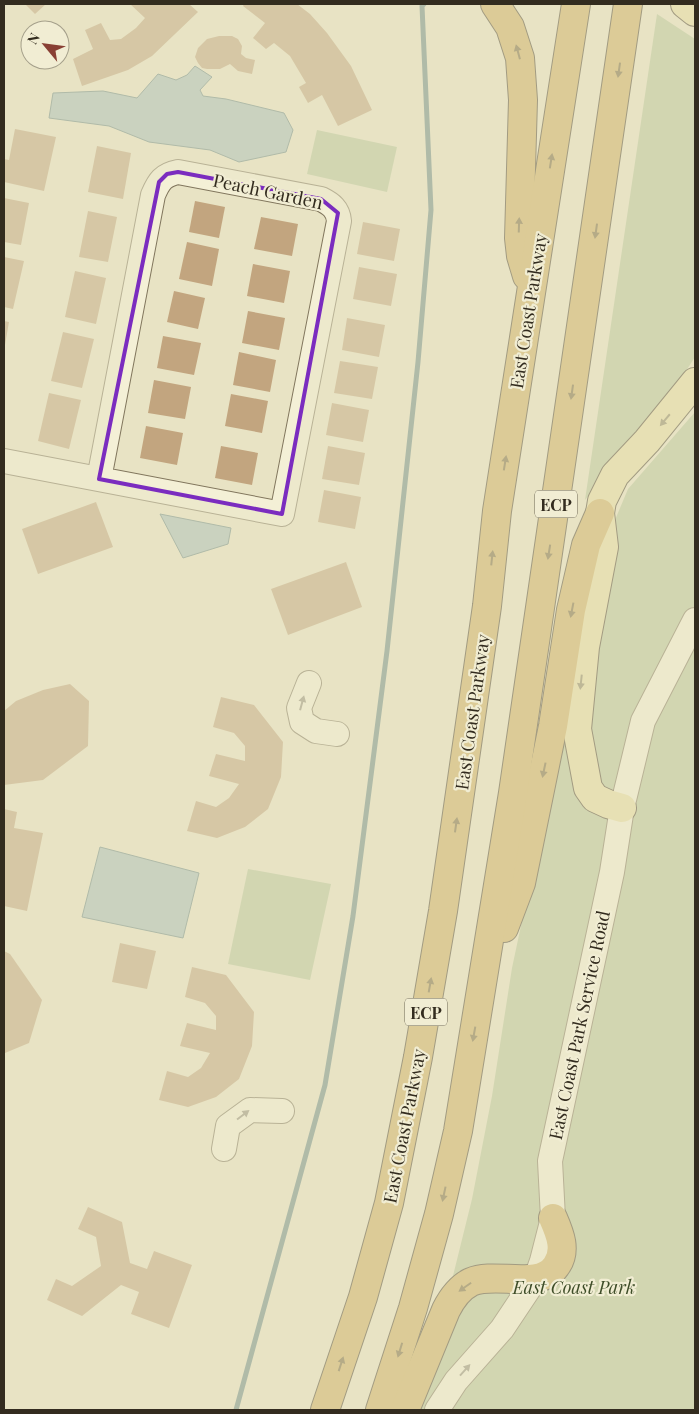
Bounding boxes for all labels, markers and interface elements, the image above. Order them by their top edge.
north arrow [20,20,70,70]
text: N [22,29,44,47]
one-way arrow [513,44,521,59]
one-way arrow [615,62,623,78]
one-way arrow [547,153,555,169]
street label: Peach Garden [211,168,325,214]
one-way arrow [516,217,524,233]
one-way arrow [591,223,599,239]
street label: East Coast Parkway [504,232,552,390]
one-way arrow [568,384,576,400]
one-way arrow [659,414,671,426]
one-way arrow [501,454,509,470]
road number: ECP [535,490,577,518]
one-way arrow [545,545,553,561]
one-way arrow [488,550,496,566]
one-way arrow [567,602,575,618]
street label: East Coast Parkway [449,633,495,791]
one-way arrow [577,674,585,690]
one-way arrow [299,695,307,710]
one-way arrow [540,762,548,777]
one-way arrow [452,816,460,832]
street label: East Coast Park Service Road [543,908,615,1142]
one-way arrow [427,977,435,993]
road number: ECP [405,999,447,1026]
one-way arrow [470,1027,478,1043]
street label: East Coast Parkway [377,1047,431,1205]
one-way arrow [236,1110,249,1121]
one-way arrow [440,1186,448,1201]
park label: East Coast Park [512,1275,635,1299]
one-way arrow [458,1282,472,1292]
one-way arrow [396,1343,404,1358]
one-way arrow [337,1356,345,1371]
one-way arrow [459,1365,471,1377]

